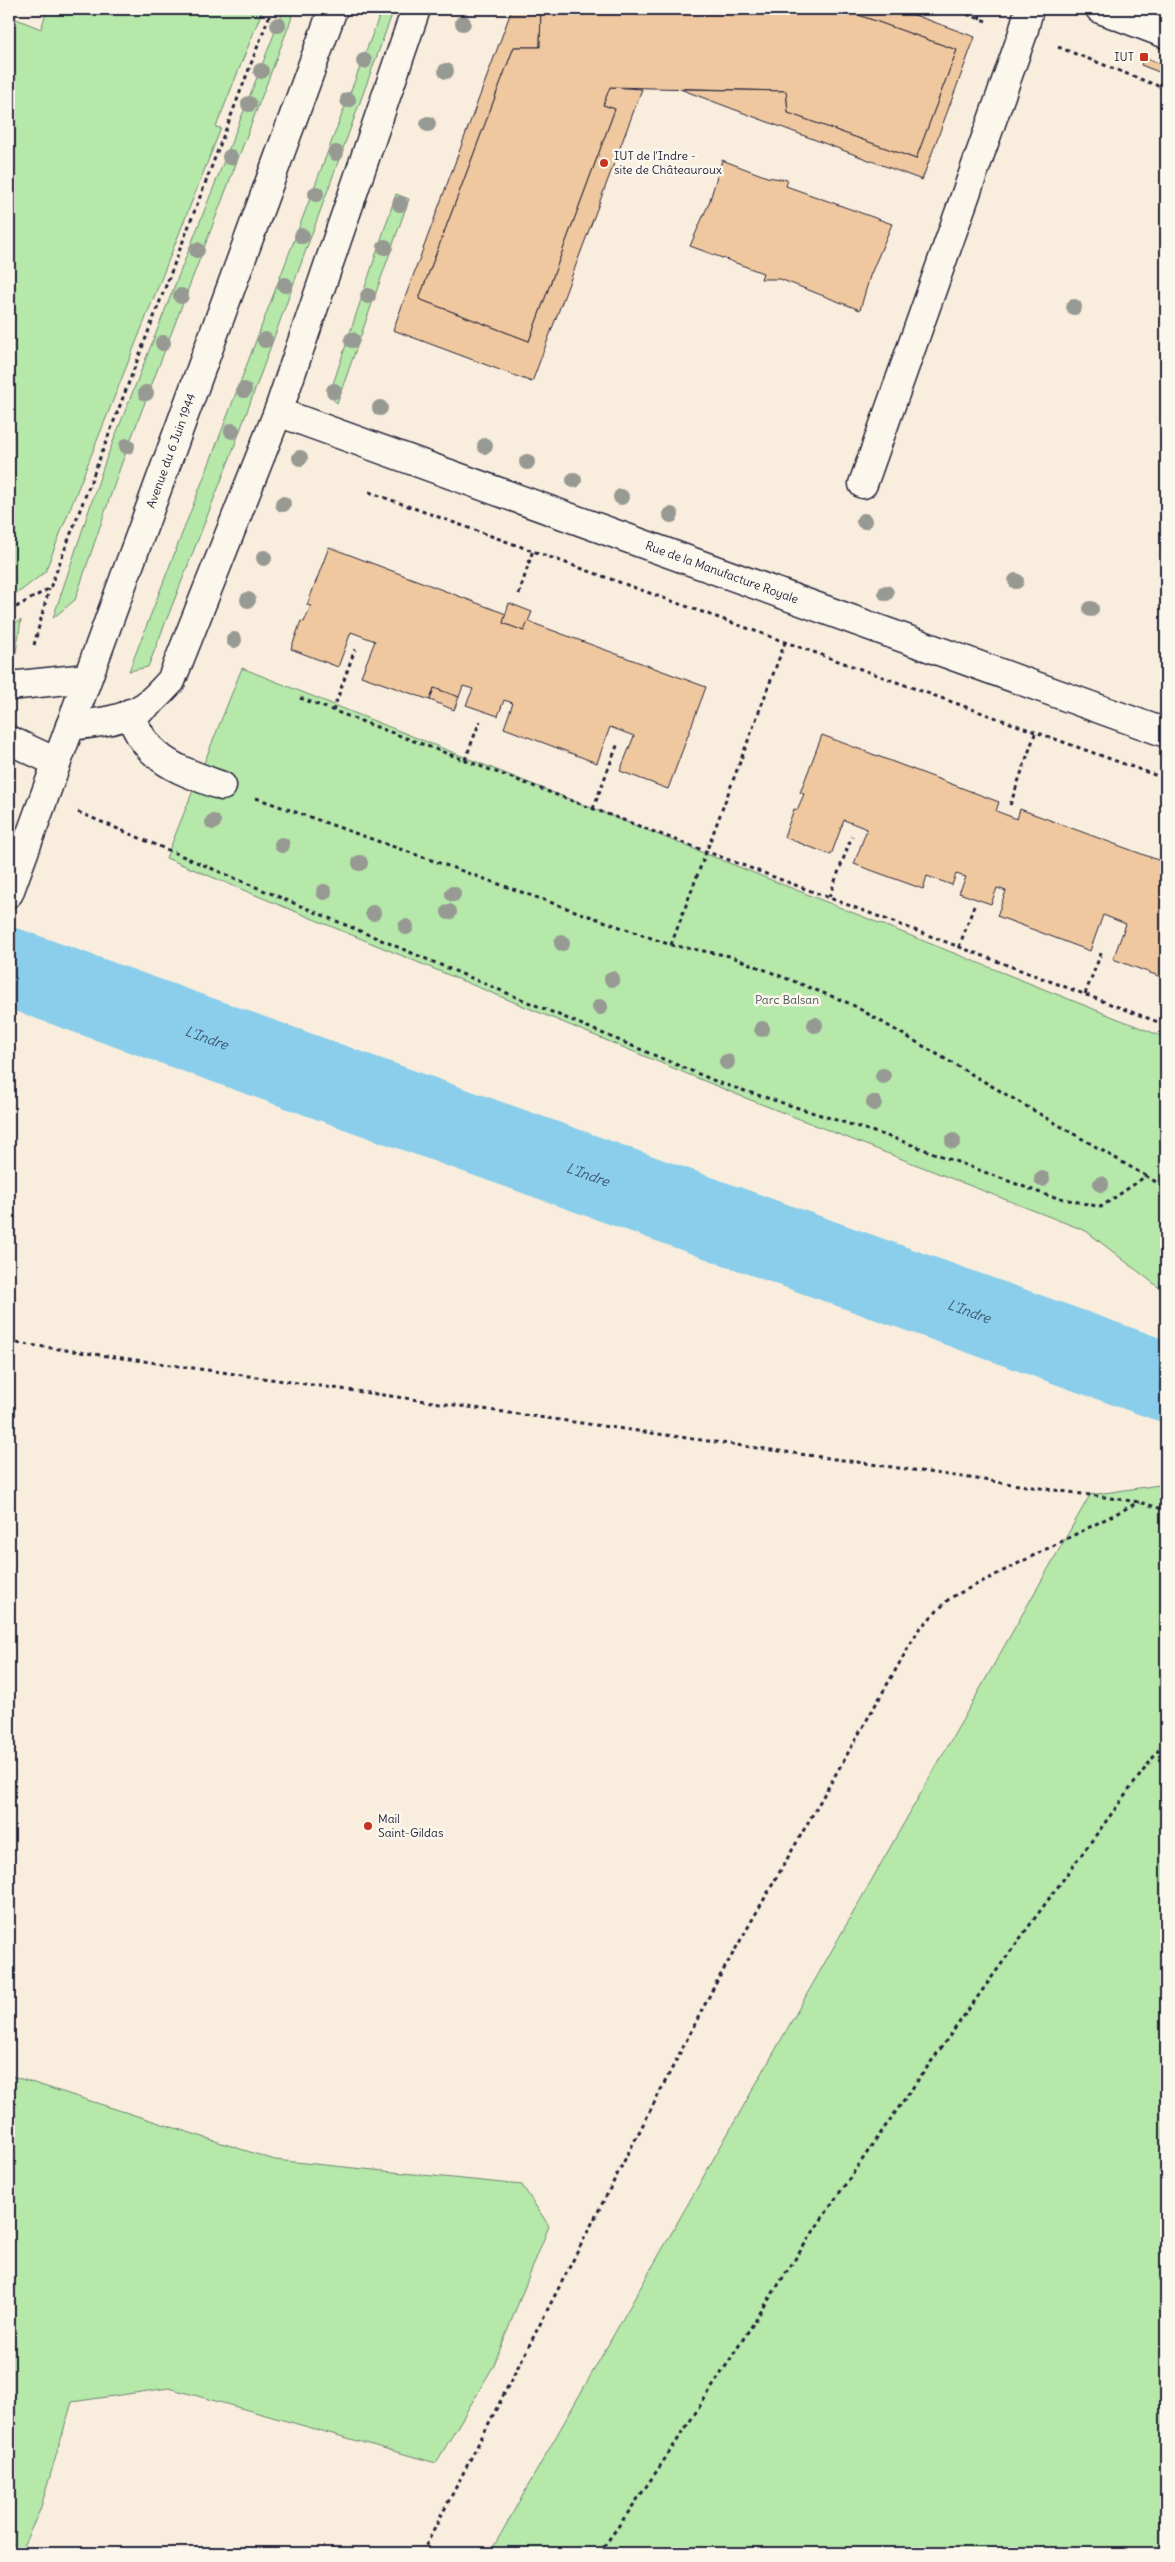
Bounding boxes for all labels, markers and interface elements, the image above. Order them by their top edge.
place label: IUT [1114,49,1134,64]
marker: IUT [1138,51,1150,63]
place label: IUT de l'Indre - site de Châteauroux [614,148,722,177]
marker: IUT de l'Indre - site de Châteauroux [598,157,610,169]
street label: Avenue du 6 Juin 1944 [143,391,199,510]
street label: Rue de la Manufacture Royale [643,537,801,607]
park label: Parc Balsan [755,992,819,1007]
water label: L'Indre [183,1022,232,1054]
water label: L'Indre [564,1159,613,1191]
water label: L'Indre [945,1295,994,1328]
place label: Mail Saint-Gildas [378,1811,443,1840]
marker: Mail Saint-Gildas [362,1820,374,1832]

